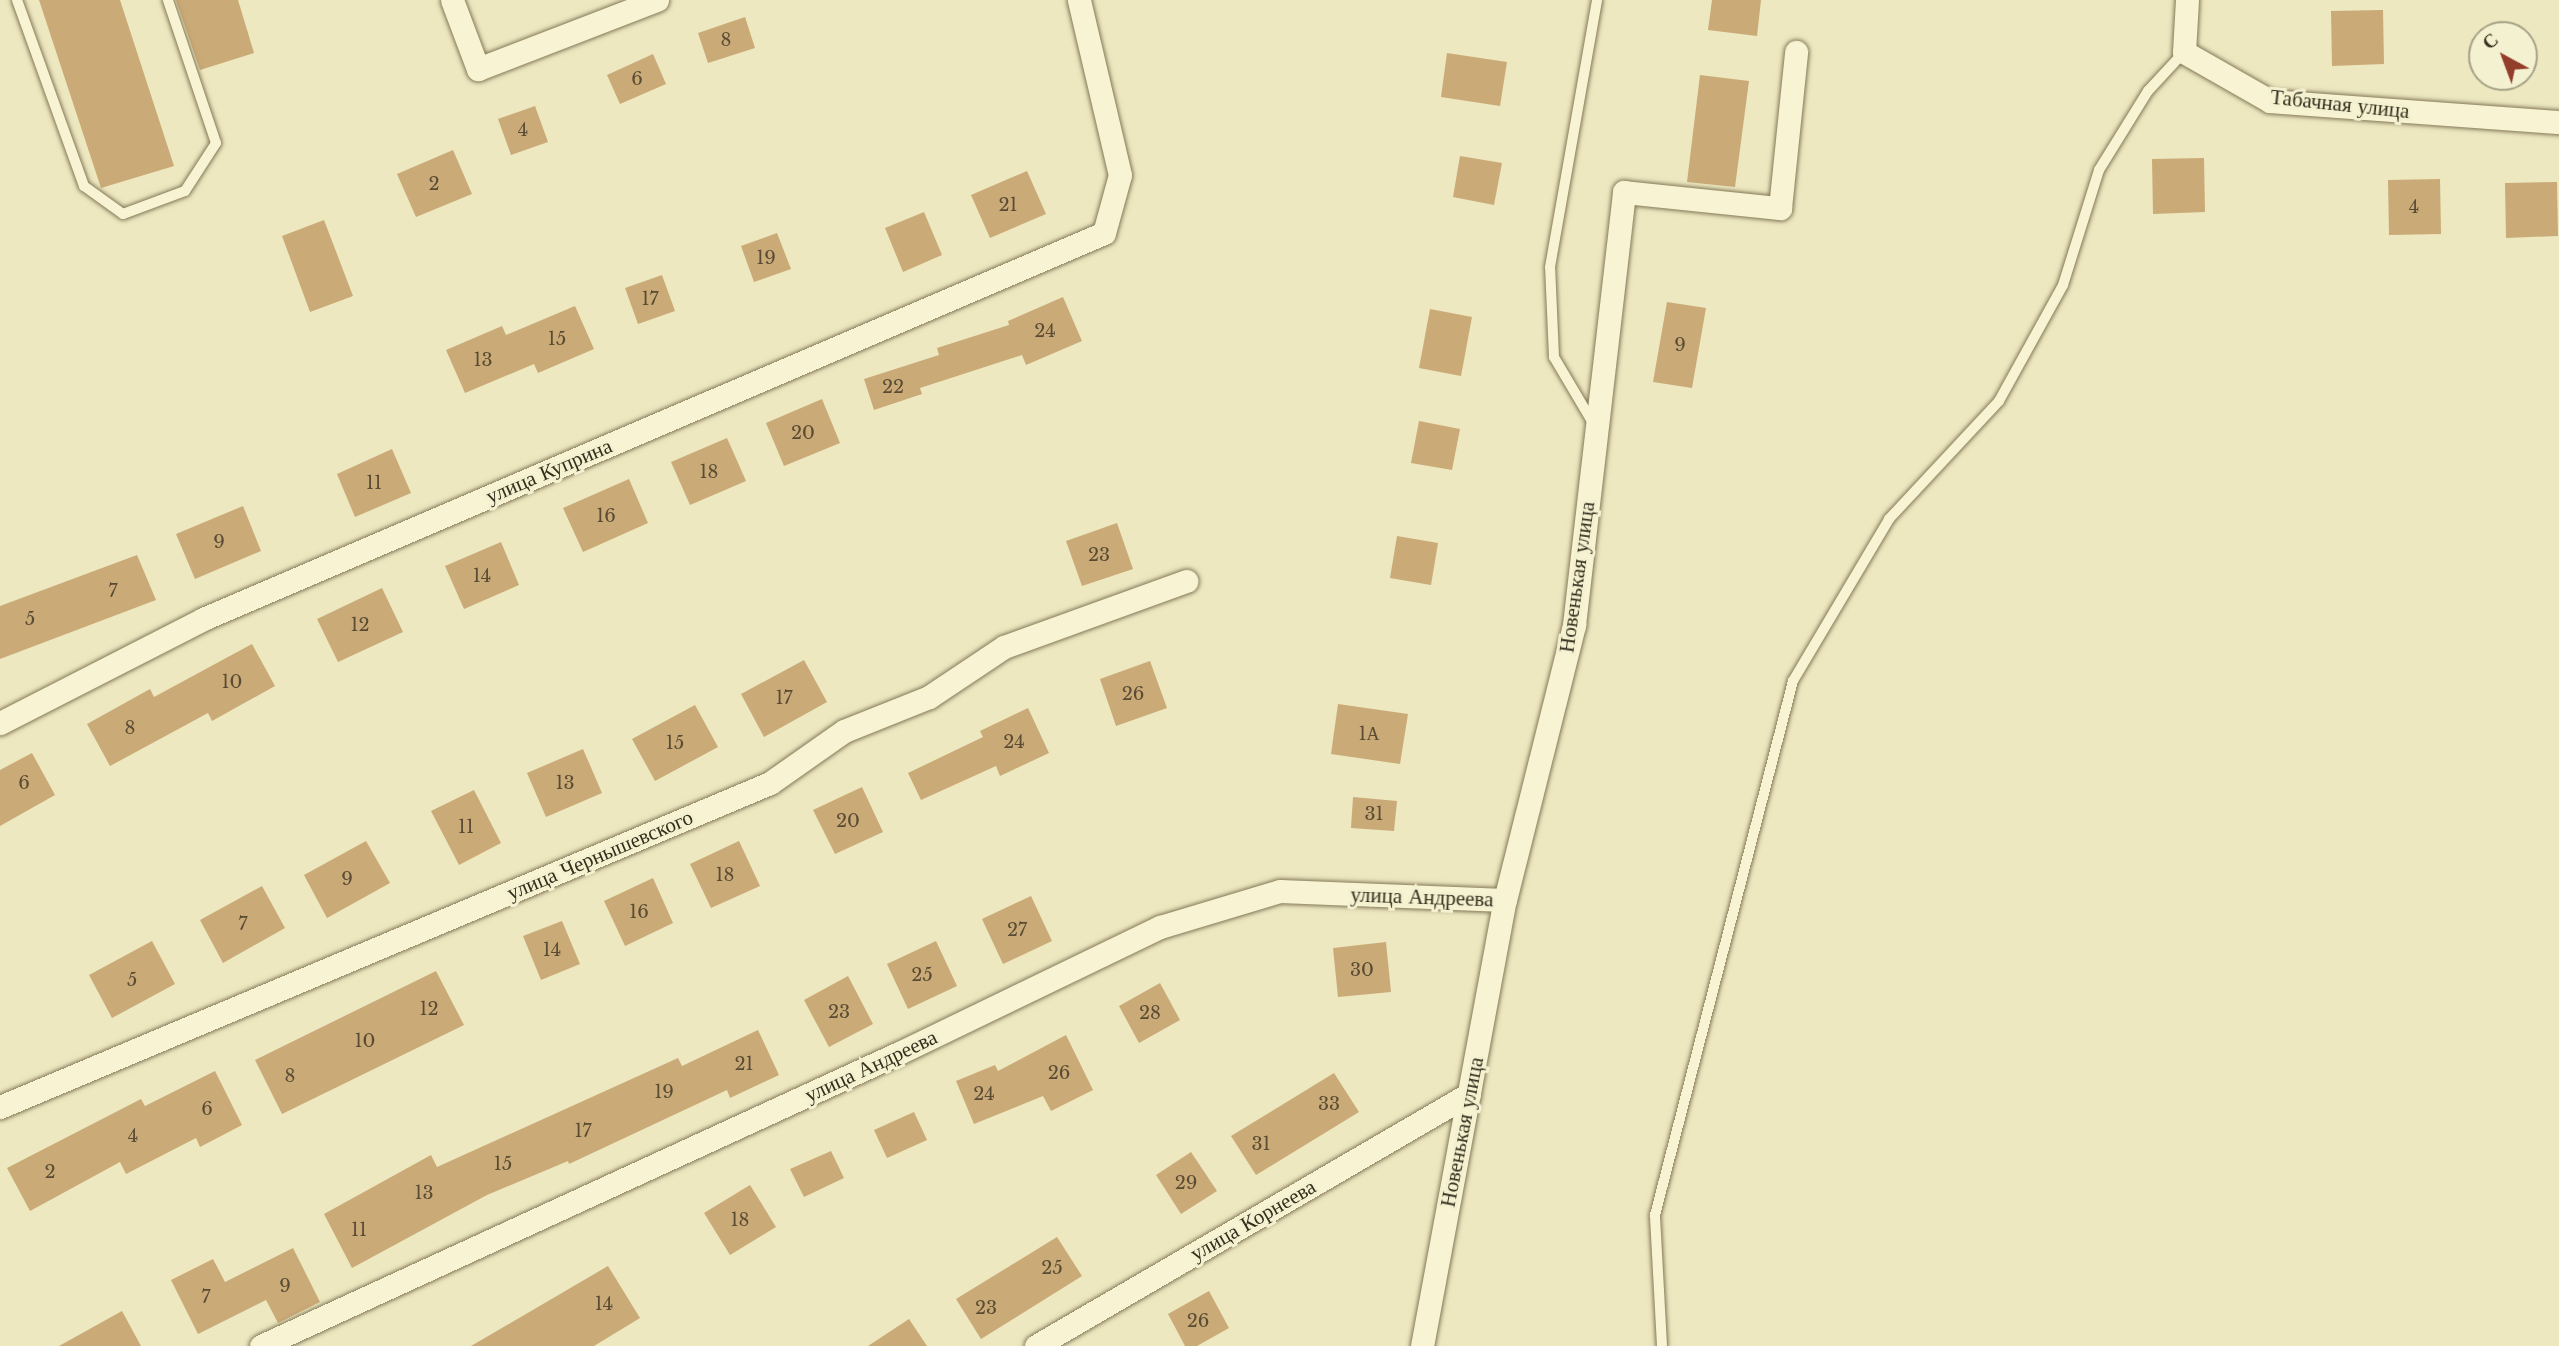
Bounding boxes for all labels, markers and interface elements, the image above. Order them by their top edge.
north arrow [2468,21,2538,91]
text: С [2477,28,2503,54]
house number: 8 [721,29,731,51]
house number: 6 [631,68,643,90]
street label: Табачная улица [2269,84,2411,124]
house number: 4 [518,119,528,141]
house number: 2 [428,173,440,195]
house number: 21 [998,194,1018,216]
house number: 4 [2409,196,2419,218]
house number: 19 [756,247,776,269]
house number: 17 [641,288,659,310]
house number: 24 [1034,320,1056,342]
house number: 15 [548,328,566,350]
house number: 9 [1674,334,1686,356]
house number: 13 [473,349,493,371]
house number: 22 [882,376,904,398]
house number: 20 [791,422,815,444]
street label: улица Куприна [482,433,616,509]
house number: 18 [700,461,718,483]
house number: 11 [366,472,382,494]
street label: Новенькая улица [1554,500,1600,654]
house number: 16 [596,505,616,527]
house number: 9 [213,531,225,553]
house number: 23 [1088,544,1110,566]
house number: 14 [473,565,491,587]
house number: 7 [108,580,118,602]
house number: 5 [25,608,35,630]
house number: 12 [350,614,370,636]
house number: 10 [222,671,242,693]
house number: 26 [1122,683,1144,705]
house number: 17 [775,687,793,709]
house number: 8 [125,717,135,739]
house number: 1А [1358,723,1380,745]
house number: 24 [1003,731,1025,753]
house number: 15 [666,732,684,754]
house number: 6 [18,772,30,794]
house number: 13 [555,772,575,794]
house number: 31 [1364,803,1384,825]
street label: улица Чернышевского [503,804,697,906]
house number: 20 [836,810,860,832]
house number: 11 [458,816,474,838]
house number: 18 [716,864,734,886]
house number: 9 [341,868,353,890]
street label: улица Андреева [1350,882,1494,912]
house number: 16 [629,901,649,923]
house number: 7 [238,913,248,935]
house number: 27 [1007,919,1027,941]
house number: 14 [543,939,561,961]
house number: 30 [1350,959,1374,981]
house number: 25 [911,964,933,986]
house number: 5 [127,969,137,991]
house number: 12 [419,998,439,1020]
house number: 23 [828,1001,850,1023]
house number: 28 [1139,1002,1161,1024]
street label: улица Андреева [801,1024,941,1108]
house number: 10 [355,1030,375,1052]
house number: 21 [734,1053,754,1075]
street label: Новенькая улица [1435,1055,1489,1209]
house number: 26 [1048,1062,1070,1084]
house number: 8 [285,1065,295,1087]
house number: 19 [654,1081,674,1103]
house number: 24 [973,1083,995,1105]
house number: 33 [1318,1093,1340,1115]
house number: 6 [201,1098,213,1120]
house number: 17 [574,1120,592,1142]
house number: 4 [128,1125,138,1147]
house number: 31 [1251,1133,1271,1155]
house number: 15 [494,1153,512,1175]
house number: 2 [44,1161,56,1183]
house number: 29 [1175,1172,1197,1194]
street label: улица Корнеева [1186,1174,1320,1266]
house number: 13 [414,1182,434,1204]
house number: 18 [731,1209,749,1231]
house number: 11 [351,1219,367,1241]
house number: 25 [1041,1257,1063,1279]
house number: 9 [279,1275,291,1297]
house number: 7 [201,1286,211,1308]
house number: 14 [595,1293,613,1315]
house number: 23 [975,1297,997,1319]
house number: 26 [1187,1310,1209,1332]

